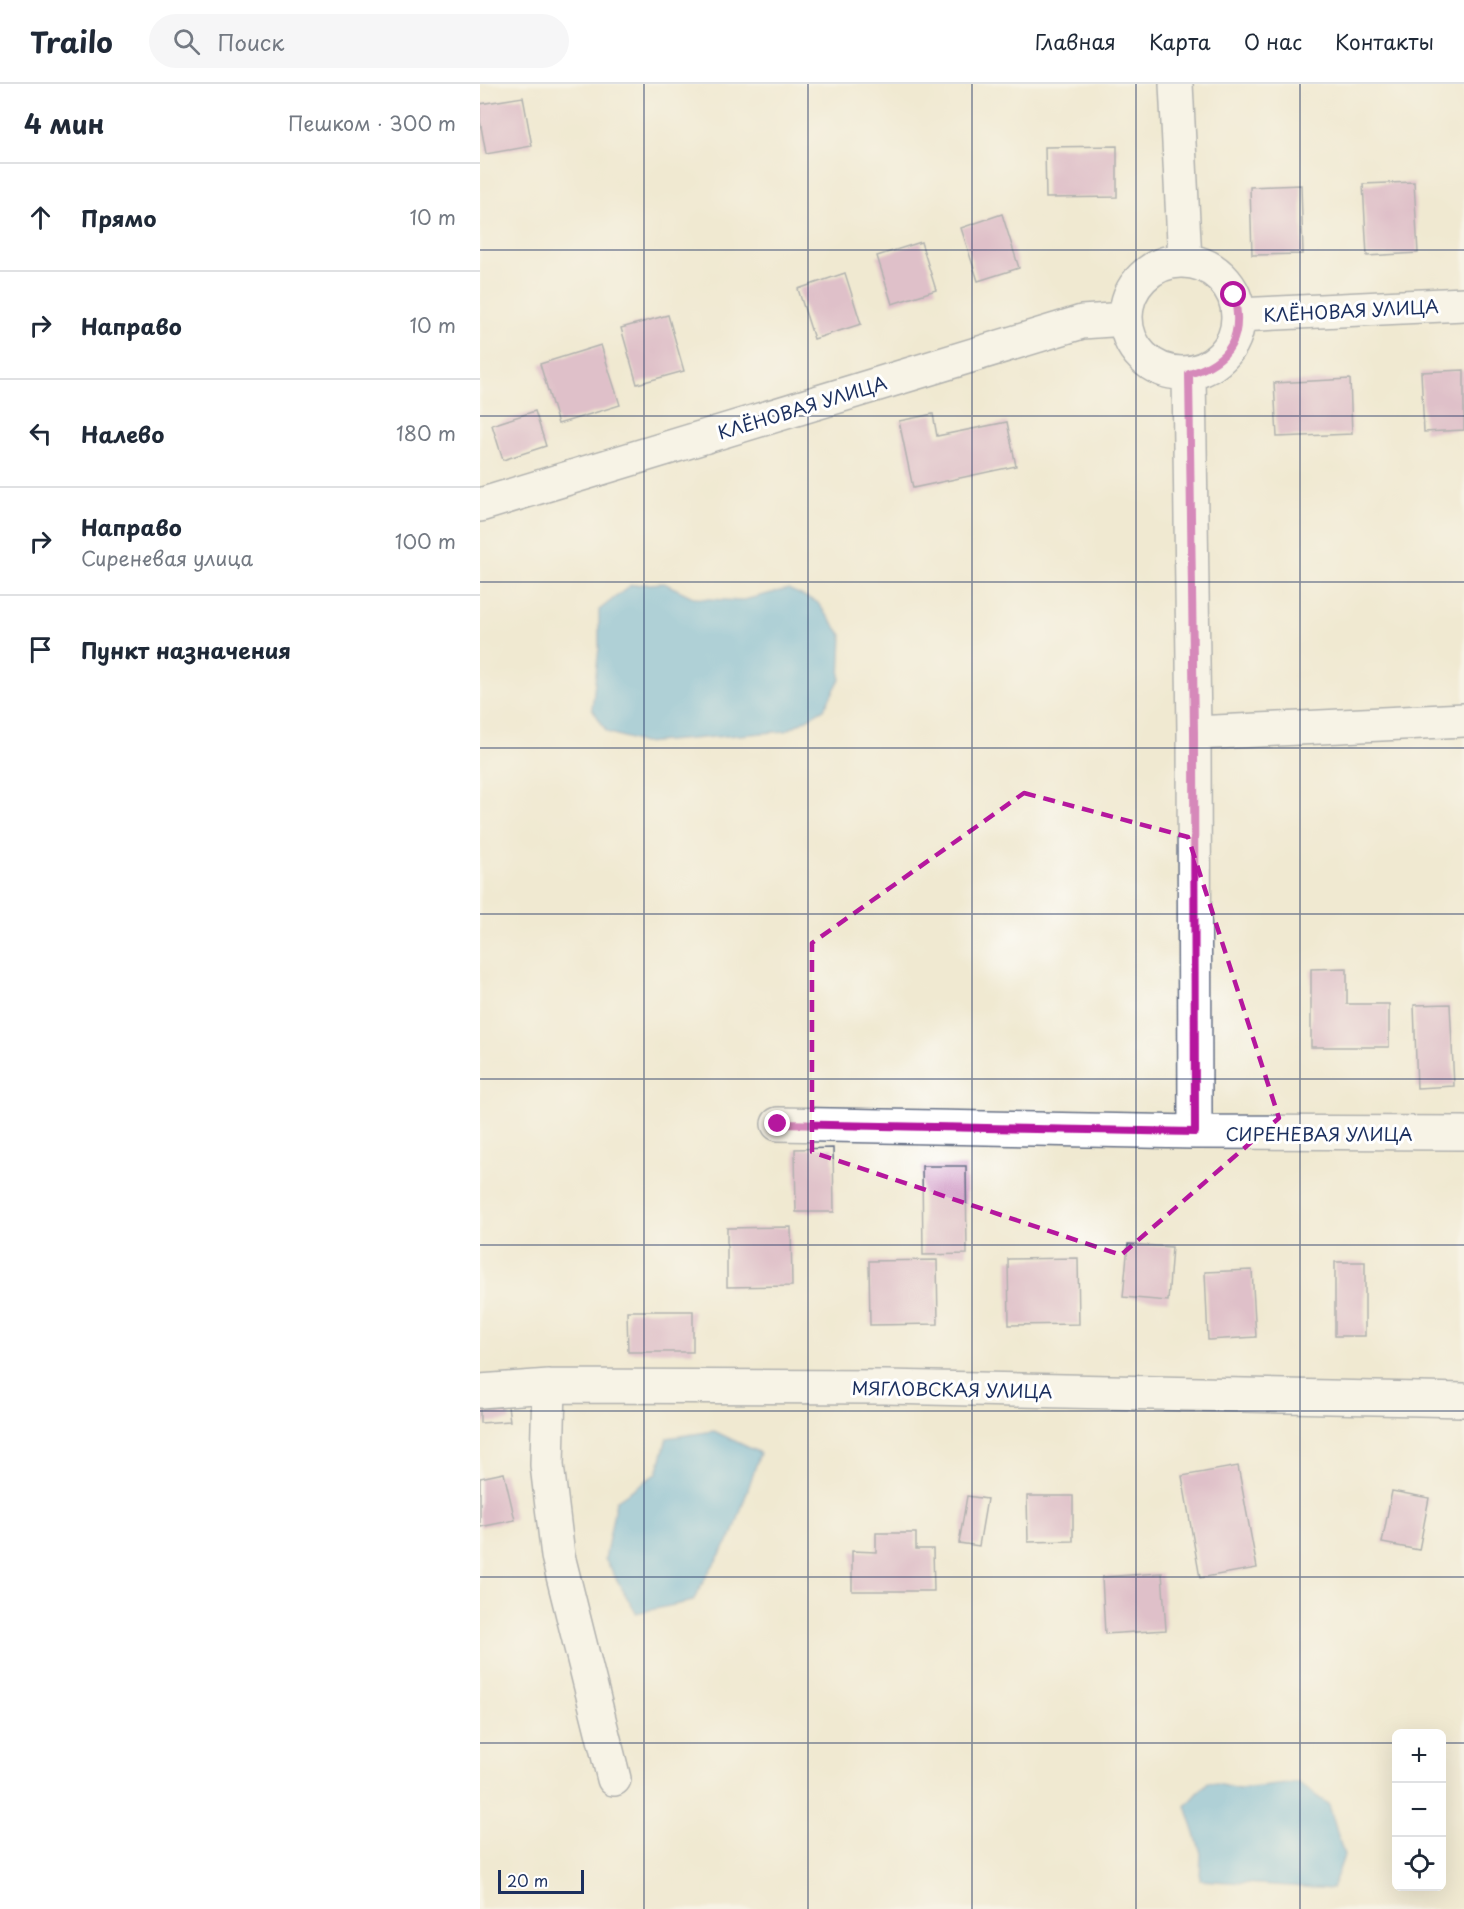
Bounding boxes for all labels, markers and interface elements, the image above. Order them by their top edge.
search box [149,14,569,68]
text: Trailo [30,20,113,63]
icon: search [170,25,203,58]
text: Поиск [218,25,284,58]
text: Главная [1035,25,1116,57]
text: Карта [1149,25,1211,57]
text: О нас [1244,25,1302,57]
text: Контакты [1335,25,1434,57]
text: 4 мин [24,104,105,143]
text: Пешком · 300 m [288,108,456,138]
icon: ahead [24,201,57,234]
text: Прямо [81,201,156,234]
text: 10 m [409,202,456,232]
route start [1220,281,1246,307]
street label: КЛЁНОВАЯ УЛИЦА [1263,292,1440,328]
icon: right [24,309,57,342]
text: Направо [81,309,182,342]
text: 10 m [409,310,456,340]
street label: КЛЁНОВАЯ УЛИЦА [714,368,890,446]
icon: left [24,417,57,450]
text: Налево [81,417,164,450]
text: 180 m [396,418,456,448]
text: Направо [81,510,182,543]
icon: right [24,525,57,558]
text: 100 m [395,526,456,556]
text: Сиреневая улица [81,543,253,573]
icon: arrive [24,633,57,666]
text: Пункт назначения [81,633,291,666]
route end [764,1110,790,1136]
street label: СИРЕНЕВАЯ УЛИЦА [1225,1120,1413,1147]
street label: МЯГЛОВСКАЯ УЛИЦА [851,1374,1053,1404]
map controls [1392,1729,1446,1891]
button: + [1392,1729,1446,1783]
button: − [1392,1783,1446,1837]
button: locate [1392,1837,1446,1891]
scale bar [498,1867,584,1894]
text: 20 m [507,1868,548,1892]

